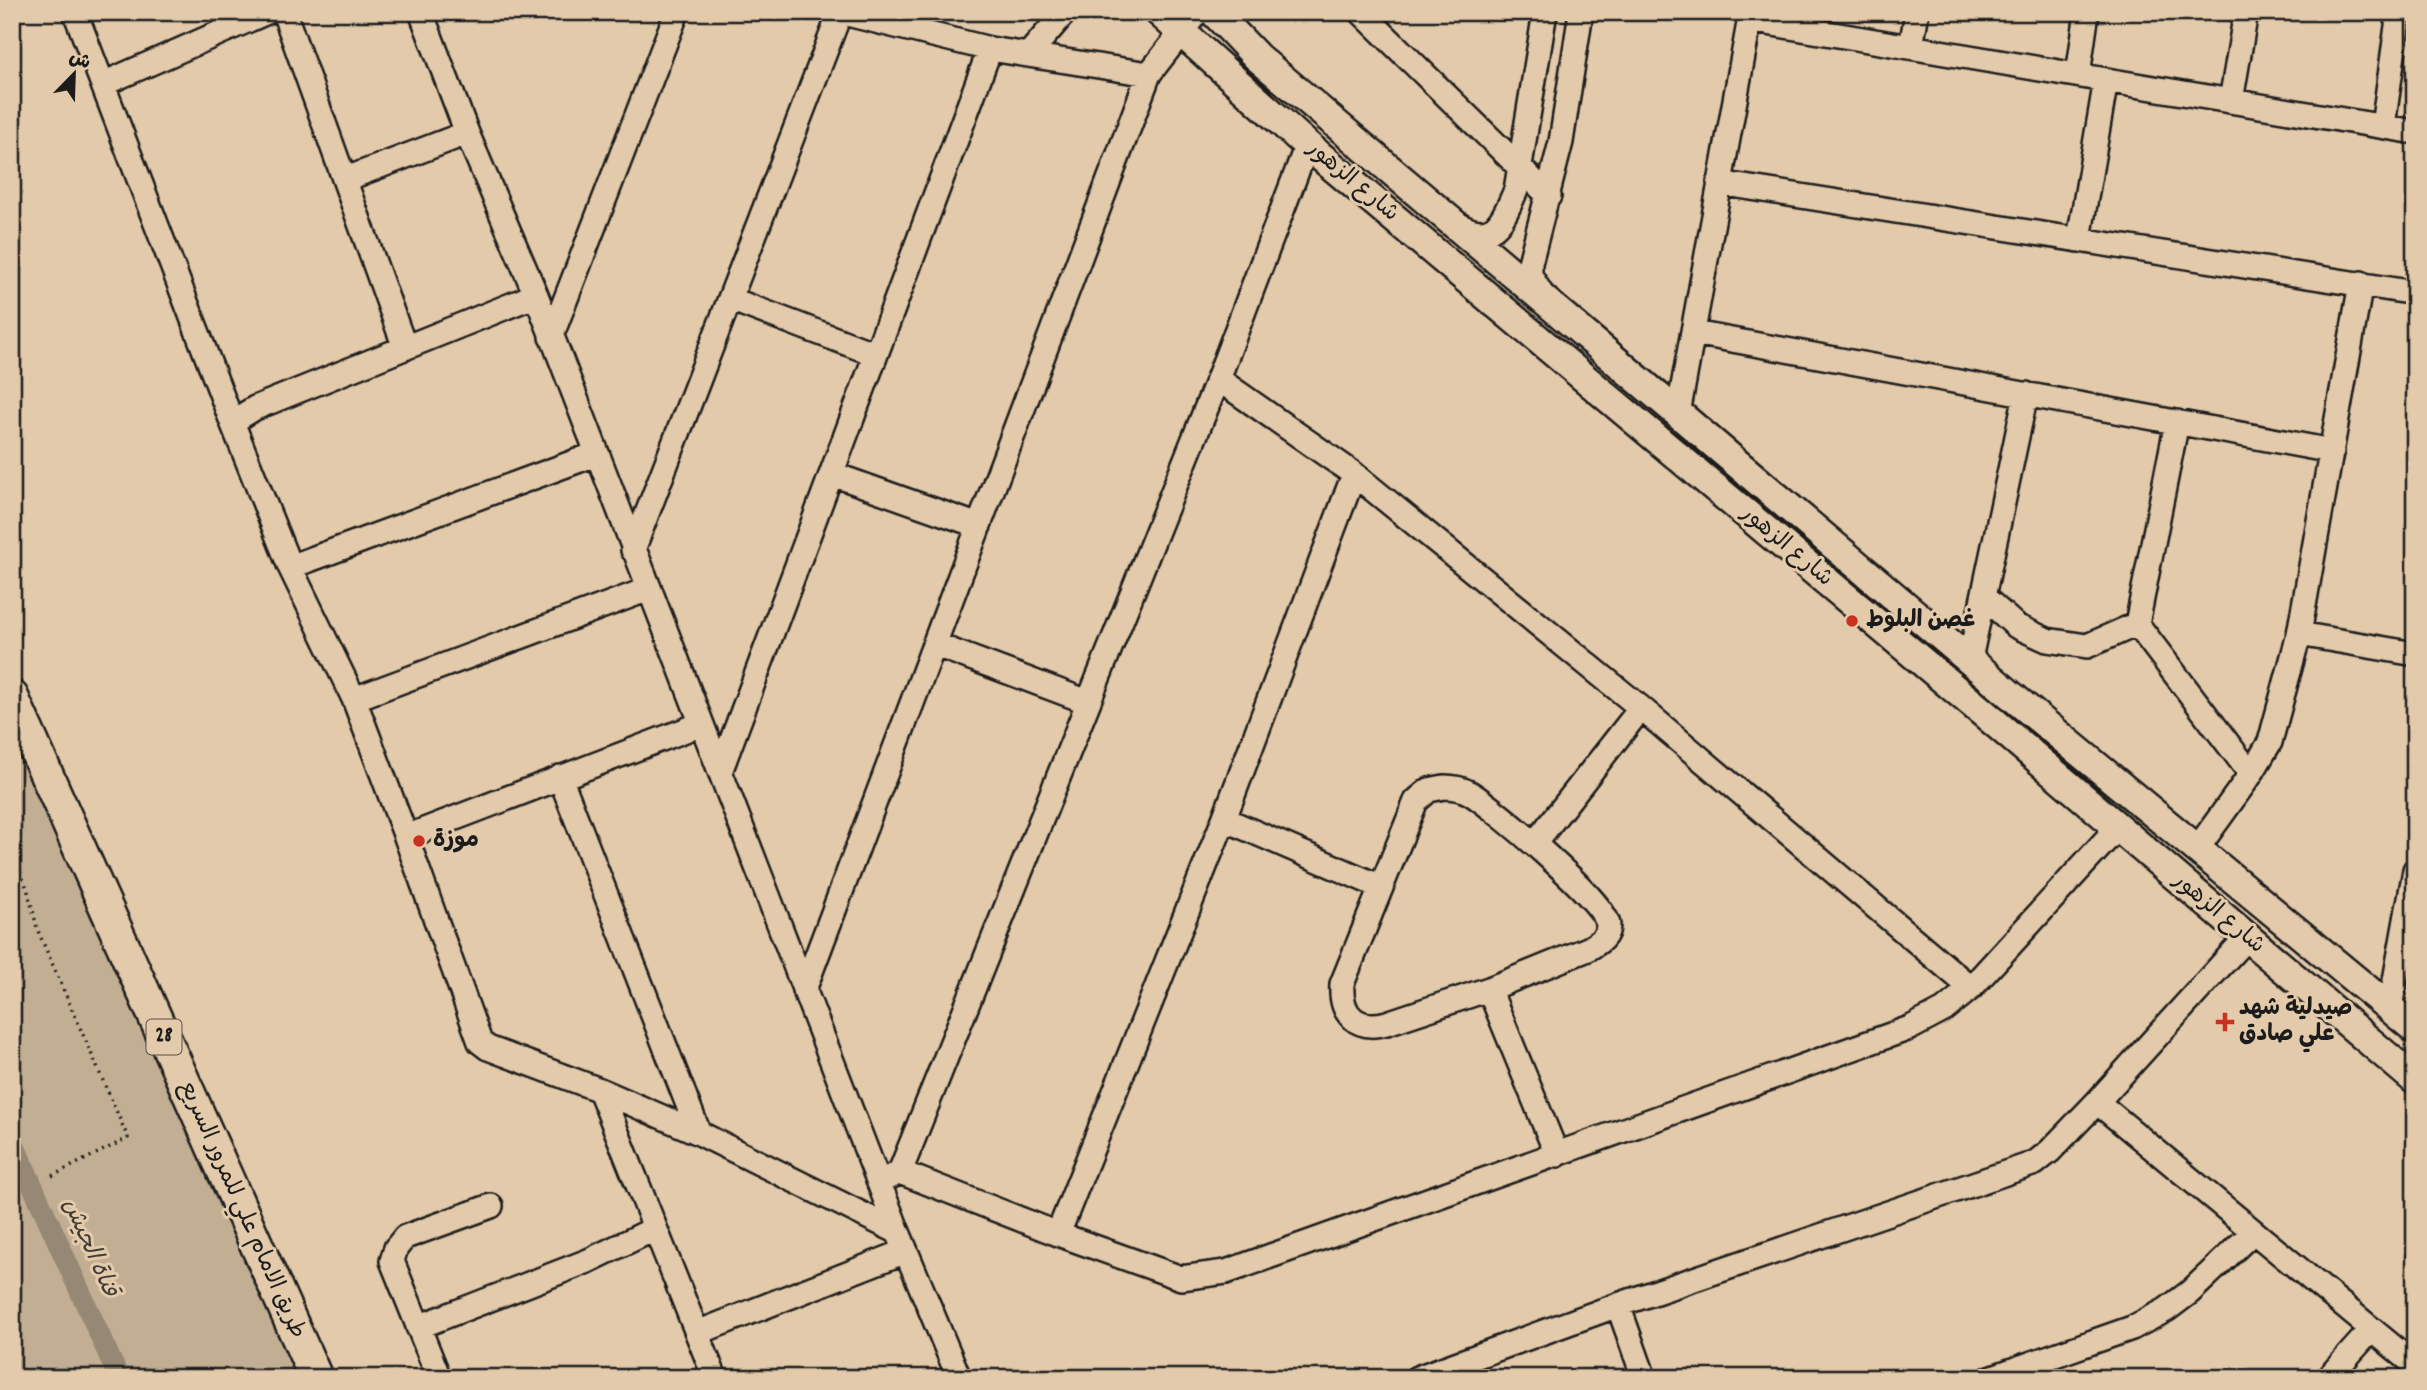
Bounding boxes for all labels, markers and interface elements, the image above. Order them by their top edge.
north arrow [38,38,108,108]
text: ش [64,45,94,78]
street label: شارع الزهور [1298,133,1405,231]
street label: شارع الزهور [1732,498,1839,596]
place label: غصن البلوط [1866,605,1975,638]
marker: غصن البلوط [1844,613,1860,629]
place label: موزة [433,825,479,858]
marker: موزة [411,833,427,849]
street label: شارع الزهور [2164,865,2271,963]
place label: صيدلية شهد علي صادق [2239,993,2352,1053]
marker: صيدلية شهد علي صادق [2217,1014,2233,1030]
road number: 28 [146,1020,182,1054]
street label: طريق الامام علي للمرور السريع [168,1076,313,1345]
water label: قناة الجيش [52,1193,127,1304]

